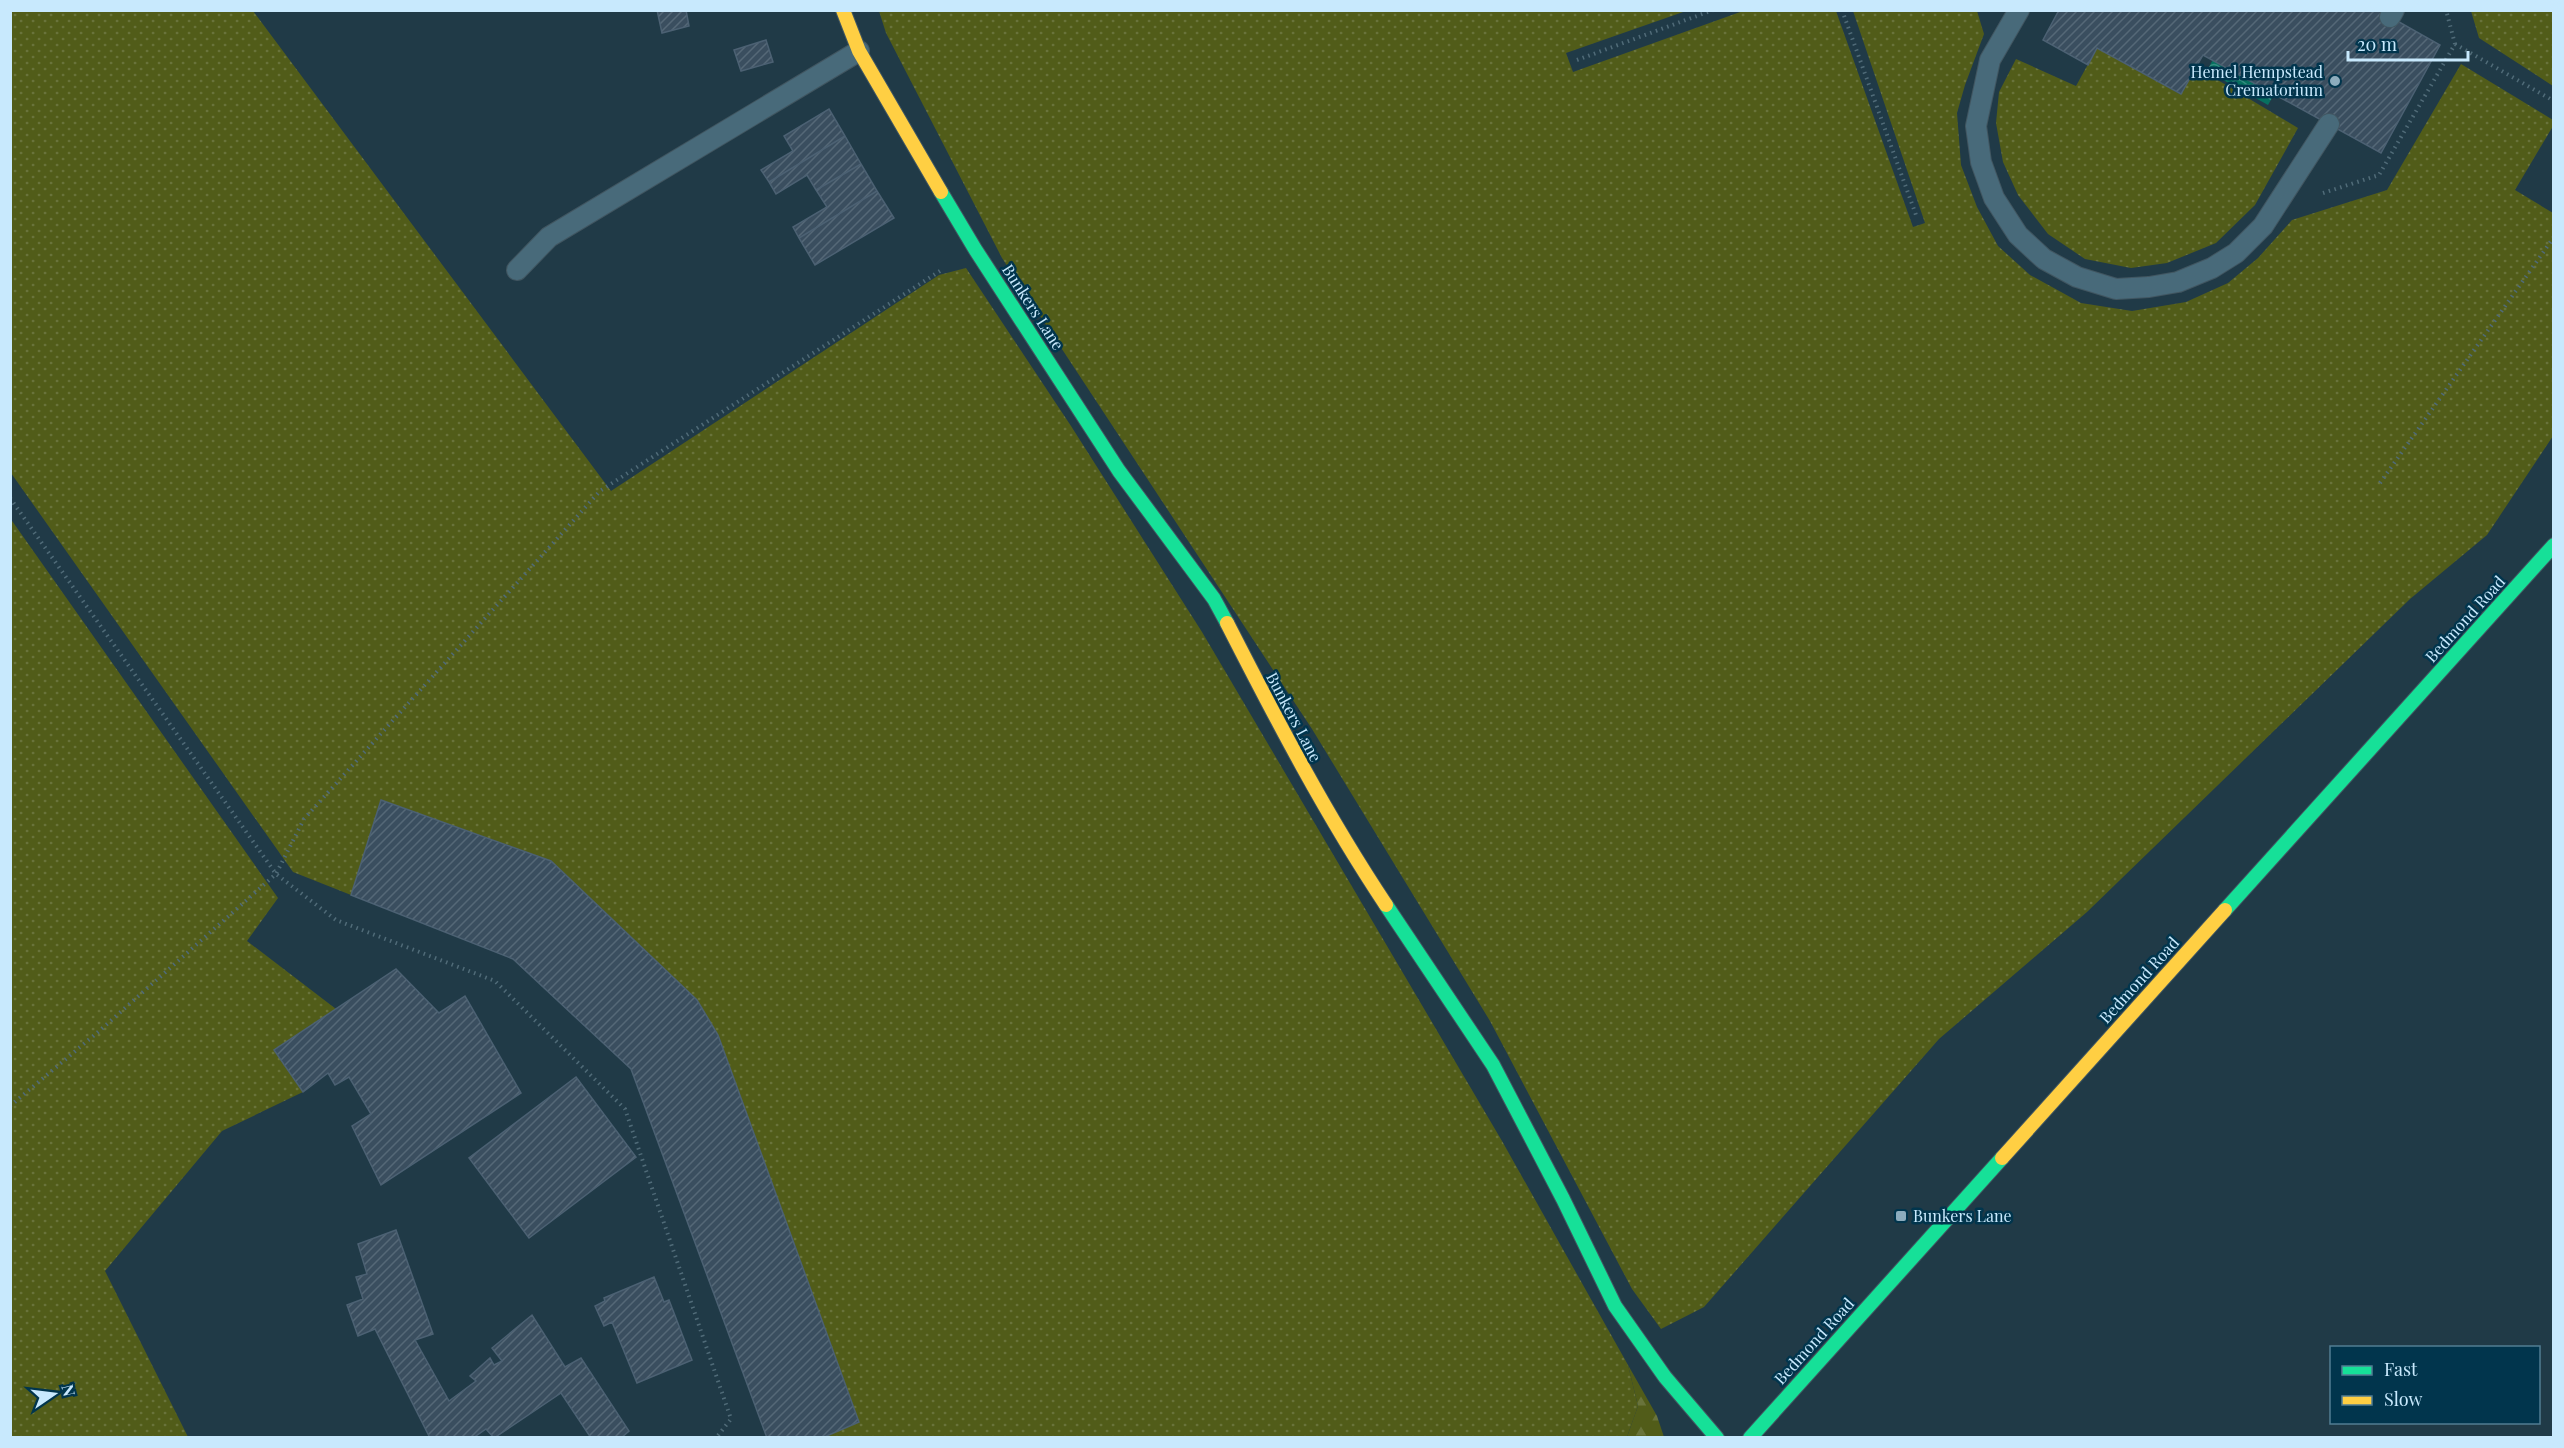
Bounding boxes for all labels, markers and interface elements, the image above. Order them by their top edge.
scale bar [2348,24,2468,62]
text: 20 m [2357,32,2397,56]
place label: Hemel Hempstead Crematorium [2191,61,2323,100]
marker: Hemel Hempstead Crematorium [2328,74,2342,88]
street label: Bunkers Lane [998,260,1069,354]
street label: Bedmond Road [2420,571,2509,666]
street label: Bunkers Lane [1262,668,1327,765]
street label: Bedmond Road [2094,932,2183,1027]
place label: Bunkers Lane [1913,1205,2012,1226]
marker: Bunkers Lane [1894,1209,1908,1223]
street label: Bedmond Road [1769,1293,1858,1388]
legend [2330,1346,2540,1424]
text: Fast [2384,1357,2418,1381]
north arrow [24,1364,84,1424]
text: N [57,1382,81,1399]
text: Slow [2384,1387,2422,1411]

